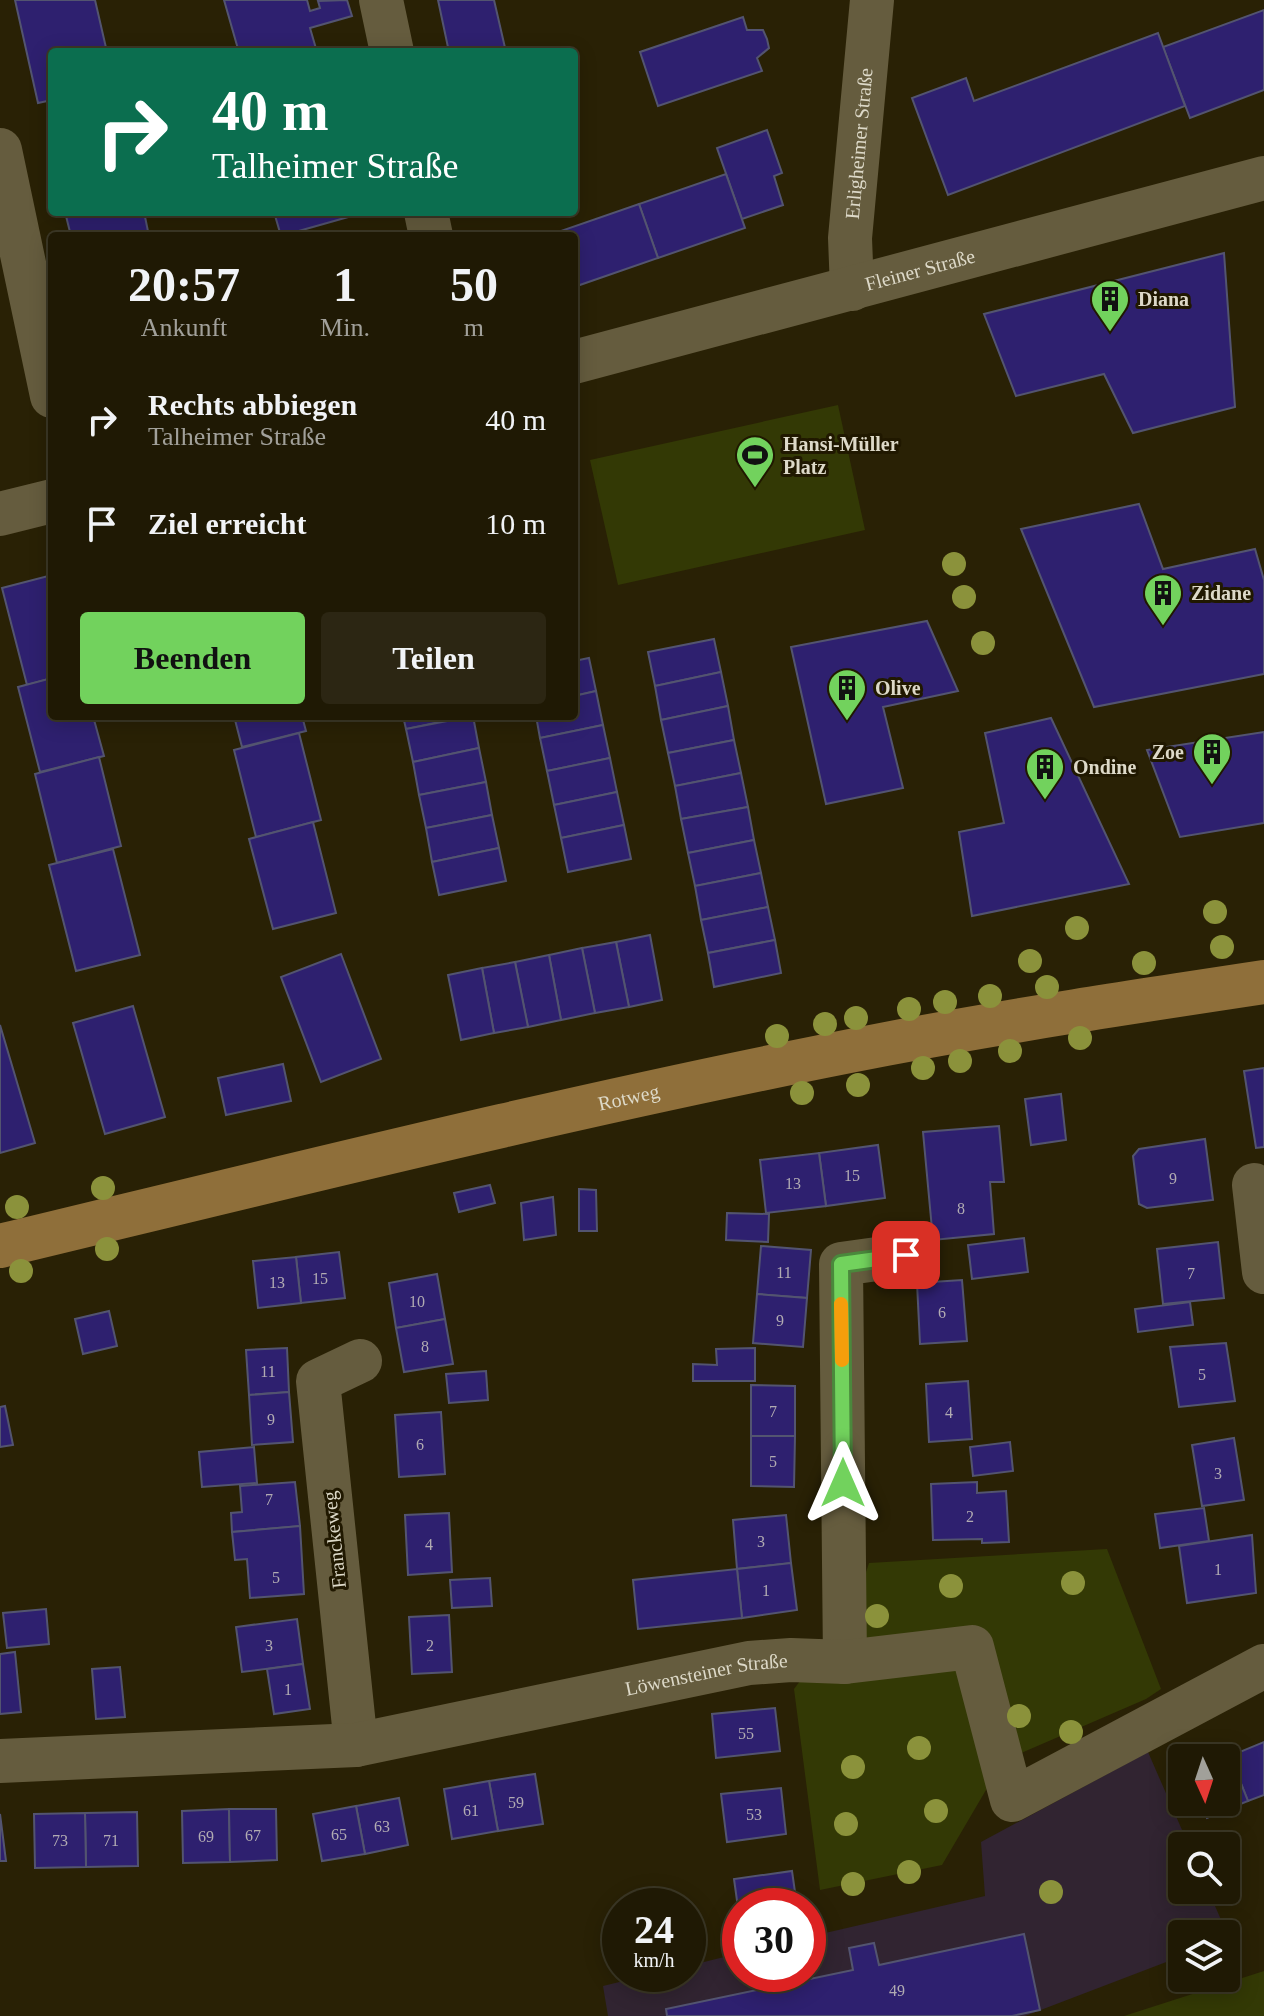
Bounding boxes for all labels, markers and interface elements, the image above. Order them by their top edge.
street label: Erligheimer Straße [841,67,877,220]
icon: right [80,80,184,184]
text: 40 m [212,80,329,142]
text: Talheimer Straße [212,146,458,186]
street label: Fleiner Straße [863,245,977,295]
text: 20:57 [128,258,240,311]
text: 1 [333,258,357,311]
text: 50 [450,258,498,311]
building icon: Diana [1089,278,1131,333]
place label: Diana [1138,288,1189,310]
text: Ankunft [141,313,227,342]
text: Min. [320,313,370,342]
text: m [464,313,484,342]
text: Rechts abbiegen [148,388,357,421]
icon: right [80,398,124,442]
text: 40 m [485,403,546,436]
text: Talheimer Straße [148,422,326,451]
place label: Hansi-Müller Platz [783,433,899,478]
sports icon: Hansi-Müller Platz [734,434,776,489]
icon: arrive [80,502,124,546]
text: Ziel erreicht [148,507,307,540]
text: 10 m [485,507,546,540]
building icon: Zidane [1142,572,1184,627]
place label: Zidane [1191,582,1251,604]
button: Beenden [80,612,305,704]
button: Teilen [321,612,546,704]
building icon: Olive [826,667,868,722]
place label: Olive [875,677,921,699]
building icon: Zoe [1191,731,1233,786]
place label: Zoe [1152,741,1184,763]
building icon: Ondine [1024,746,1066,801]
place label: Ondine [1073,756,1136,778]
street label: Rotweg [596,1080,662,1115]
house number: 15 [844,1167,860,1184]
house number: 9 [1169,1170,1177,1187]
house number: 13 [785,1175,801,1192]
house number: 8 [957,1200,965,1217]
pin [872,1221,940,1289]
icon: arrive [884,1233,928,1277]
house number: 11 [776,1264,792,1281]
house number: 7 [1187,1265,1195,1282]
house number: 15 [312,1270,328,1287]
house number: 13 [269,1274,285,1291]
house number: 10 [409,1293,425,1310]
house number: 6 [938,1304,946,1321]
house number: 9 [776,1312,784,1329]
house number: 8 [421,1338,429,1355]
house number: 11 [260,1363,276,1380]
house number: 5 [1198,1366,1206,1383]
house number: 7 [769,1403,777,1420]
house number: 4 [945,1404,953,1421]
house number: 9 [267,1411,275,1428]
house number: 6 [416,1436,424,1453]
position arrow [801,1441,885,1525]
house number: 5 [769,1453,777,1470]
house number: 3 [1214,1465,1222,1482]
street label: Franckeweg [318,1490,351,1590]
house number: 7 [265,1491,273,1508]
house number: 2 [966,1508,974,1525]
house number: 3 [757,1533,765,1550]
house number: 4 [425,1536,433,1553]
house number: 1 [1214,1561,1222,1578]
house number: 5 [272,1569,280,1586]
house number: 1 [762,1582,770,1599]
house number: 3 [265,1637,273,1654]
house number: 2 [426,1637,434,1654]
street label: Löwensteiner Straße [623,1649,789,1700]
house number: 1 [284,1681,292,1698]
house number: 55 [738,1725,754,1742]
north arrow [1168,1744,1240,1816]
map controls [1168,1744,1240,1992]
house number: 59 [508,1794,524,1811]
house number: 61 [463,1802,479,1819]
house number: 53 [746,1806,762,1823]
house number: 63 [374,1818,390,1835]
house number: 65 [331,1826,347,1843]
house number: 67 [245,1827,261,1844]
house number: 69 [198,1828,214,1845]
house number: 73 [52,1832,68,1849]
house number: 71 [103,1832,119,1849]
button: search [1168,1832,1240,1904]
speed limit sign: 30 [722,1888,826,1992]
text: 24 [634,1907,674,1952]
button: layers [1168,1920,1240,1992]
text: km/h [633,1949,675,1971]
house number: 49 [889,1982,905,1999]

